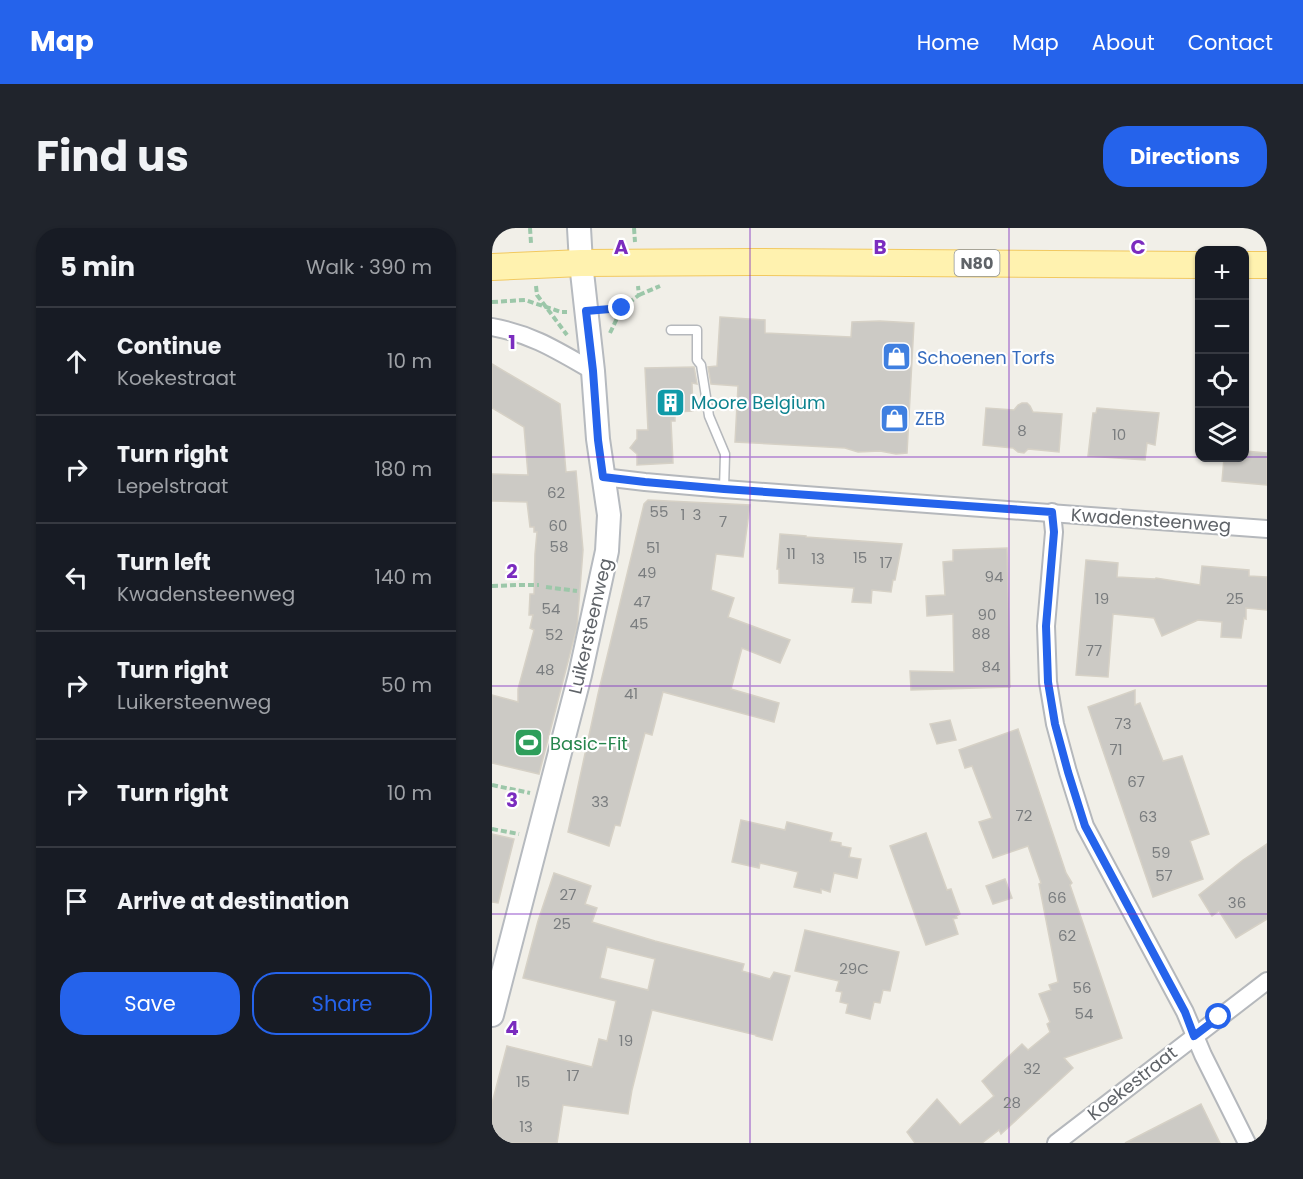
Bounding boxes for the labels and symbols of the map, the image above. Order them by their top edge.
text: A [614,233,629,261]
text: B [873,233,887,261]
text: C [1130,233,1146,261]
road number: N80 [954,250,1000,276]
route end [608,294,634,320]
text: 1 [508,328,516,356]
shop icon: Schoenen Torfs [880,341,912,373]
place label: Schoenen Torfs [917,345,1055,370]
building icon: Moore Belgium [654,386,686,418]
place label: Moore Belgium [691,390,826,415]
shop icon: ZEB [878,402,910,434]
place label: ZEB [915,406,945,431]
house number: 8 [1017,420,1027,441]
house number: 10 [1112,424,1126,445]
house number: 62 [547,482,565,503]
house number: 55 [650,501,668,522]
street label: Kwadensteenweg [1070,502,1232,538]
house number: 1 [681,504,685,525]
house number: 3 [693,504,701,525]
house number: 7 [719,511,727,532]
house number: 60 [549,515,567,536]
house number: 58 [550,536,568,557]
house number: 51 [646,537,660,558]
house number: 11 [786,543,796,564]
house number: 15 [853,547,867,568]
house number: 13 [811,548,825,569]
house number: 17 [880,552,893,573]
street label: Luikersteenweg [562,556,618,696]
text: 2 [506,557,518,585]
house number: 49 [638,562,656,583]
house number: 94 [985,566,1003,587]
house number: 19 [1095,588,1109,609]
house number: 25 [1226,588,1244,609]
house number: 47 [633,591,651,612]
house number: 54 [542,598,560,619]
house number: 90 [978,604,996,625]
house number: 45 [630,613,648,634]
house number: 88 [972,623,990,644]
house number: 52 [545,624,563,645]
house number: 77 [1086,640,1102,661]
house number: 84 [982,656,1000,677]
house number: 48 [536,659,554,680]
house number: 41 [624,683,638,704]
house number: 73 [1114,713,1132,734]
sports icon: Basic-Fit [513,727,545,759]
place label: Basic-Fit [550,731,628,756]
house number: 71 [1110,739,1123,760]
house number: 67 [1127,771,1145,792]
text: 3 [506,786,518,814]
house number: 33 [591,791,609,812]
house number: 72 [1016,805,1032,826]
house number: 63 [1139,806,1157,827]
house number: 59 [1152,842,1170,863]
house number: 57 [1155,865,1173,886]
house number: 27 [560,884,576,905]
house number: 66 [1047,887,1067,908]
house number: 36 [1228,892,1246,913]
house number: 25 [553,913,571,934]
house number: 62 [1058,925,1076,946]
house number: 29C [839,958,869,979]
house number: 56 [1073,977,1091,998]
house number: 54 [1075,1003,1093,1024]
route start [1205,1003,1231,1029]
text: 4 [505,1014,519,1042]
house number: 19 [619,1030,633,1051]
street label: Koekestraat [1082,1040,1182,1126]
house number: 32 [1023,1058,1041,1079]
house number: 17 [567,1065,580,1086]
house number: 15 [516,1071,530,1092]
house number: 28 [1003,1092,1021,1113]
house number: 13 [519,1116,533,1137]

